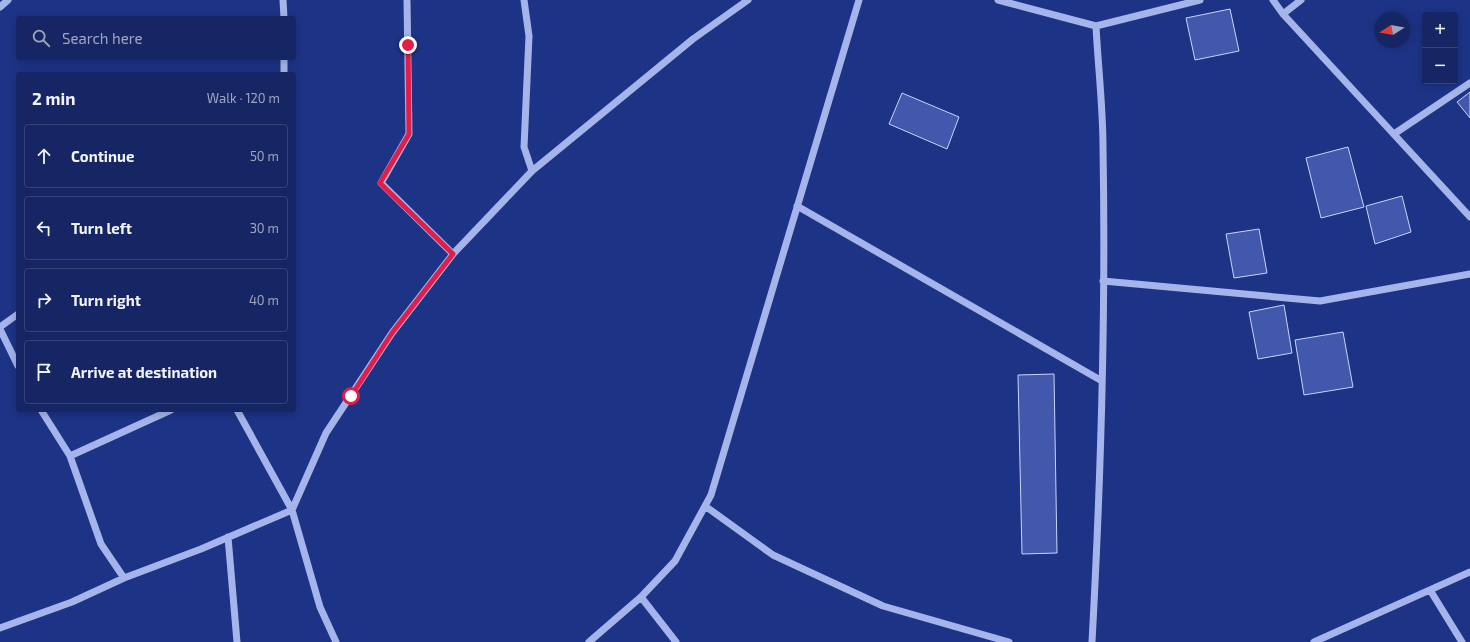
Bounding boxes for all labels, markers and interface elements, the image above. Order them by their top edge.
north arrow [1374,12,1410,48]
map controls [1422,12,1458,84]
button: + [1422,12,1458,48]
search box [16,16,296,60]
icon: search [30,27,52,49]
text: Search here [62,29,143,47]
route end [399,36,417,54]
button: − [1422,48,1458,84]
text: 2 min [32,88,75,108]
text: Walk · 120 m [207,90,280,106]
icon: ahead [33,145,55,167]
text: Continue [71,147,134,165]
text: 50 m [250,148,279,164]
icon: left [33,217,55,239]
text: Turn left [71,219,132,237]
text: 30 m [250,220,279,236]
icon: right [33,289,55,311]
text: Turn right [71,291,141,309]
text: 40 m [249,292,279,308]
icon: arrive [33,361,55,383]
text: Arrive at destination [71,363,217,381]
route start [342,387,360,405]

